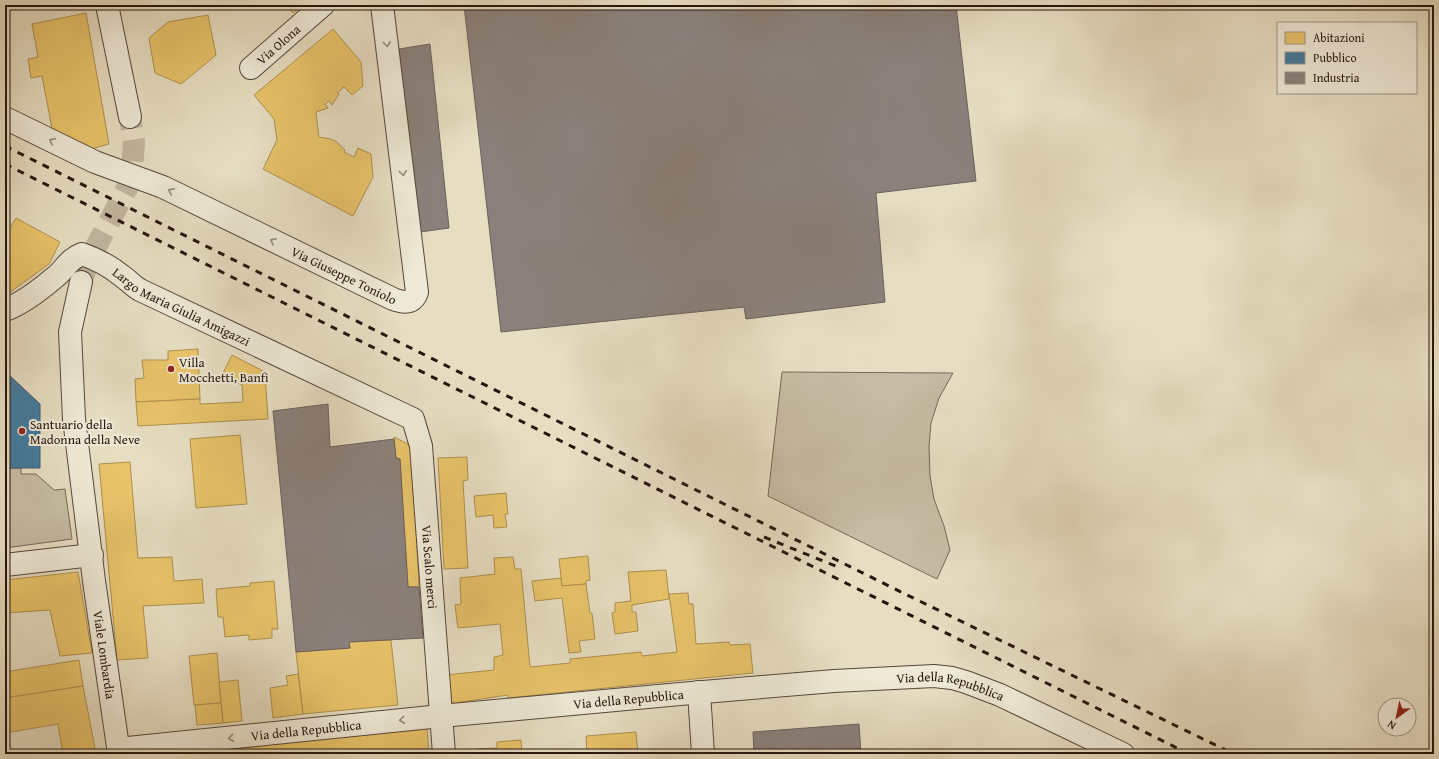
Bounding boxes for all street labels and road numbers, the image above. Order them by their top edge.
street label: Via Olona [252,20,305,69]
street label: Via Giuseppe Toniolo [288,242,400,310]
street label: Largo Maria Giulia Amigazzi [109,263,254,351]
street label: Via Scalo merci [417,524,442,610]
street label: Viale Lombardia [88,609,120,701]
street label: Via della Repubblica [896,667,1008,706]
street label: Via della Repubblica [572,685,685,714]
street label: Via della Repubblica [250,715,363,745]

